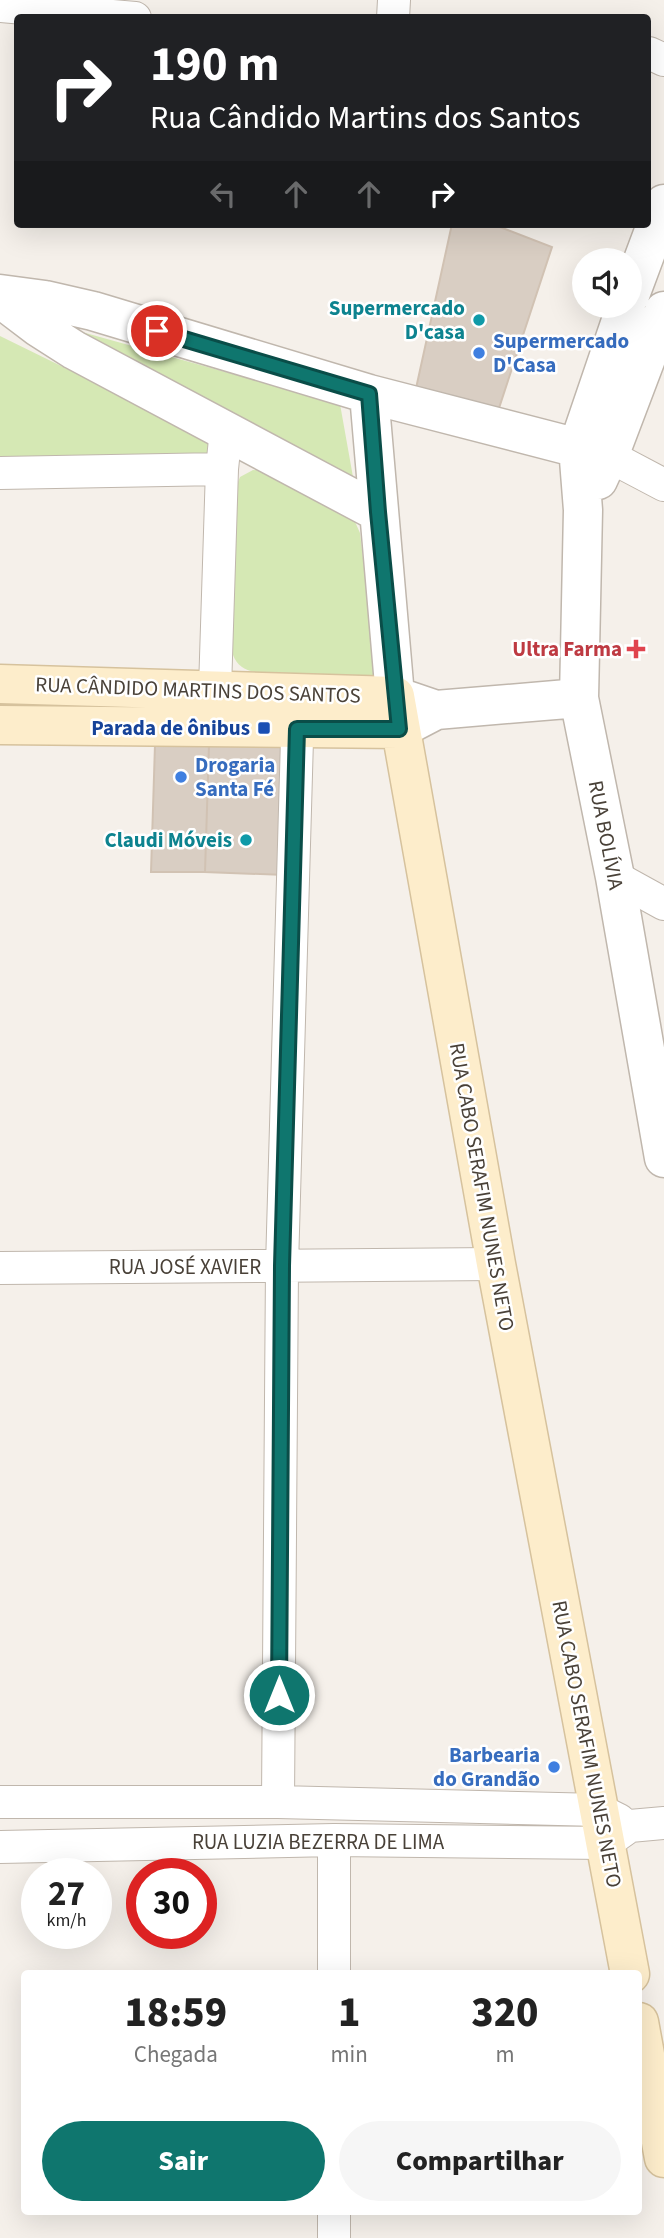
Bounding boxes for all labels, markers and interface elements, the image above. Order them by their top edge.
text: 190 m [150,30,279,100]
icon: right [35,42,126,133]
text: Rua Cândido Martins dos Santos [150,95,580,141]
icon: left [204,175,242,213]
icon: ahead [277,175,315,213]
icon: ahead [350,175,388,213]
icon: right [423,175,461,213]
map controls [572,248,642,318]
button: sound [572,248,642,318]
place label: Supermercado D'casa [329,293,465,347]
pin [127,301,187,361]
icon: arrive [138,312,176,350]
marker: Supermercado D'casa [471,312,487,328]
place label: Supermercado D'Casa [493,326,629,380]
marker: Supermercado D'Casa [471,345,487,361]
place label: Ultra Farma [512,634,622,664]
marker: Ultra Farma [628,641,644,657]
street label: RUA CÂNDIDO MARTINS DOS SANTOS [35,669,361,711]
place label: Parada de ônibus [91,713,250,743]
marker: Parada de ônibus [256,720,272,736]
place label: Drogaria Santa Fé [195,750,275,804]
marker: Drogaria Santa Fé [173,769,189,785]
street label: RUA BOLÍVIA [581,778,631,893]
place label: Claudi Móveis [104,825,232,855]
marker: Claudi Móveis [238,832,254,848]
street label: RUA CABO SERAFIM NUNES NETO [442,1041,522,1333]
street label: RUA JOSÉ XAVIER [109,1252,261,1282]
street label: RUA CABO SERAFIM NUNES NETO [544,1598,630,1890]
position arrow [242,1658,316,1732]
place label: Barbearia do Grandão [433,1740,540,1794]
marker: Barbearia do Grandão [546,1759,562,1775]
street label: RUA LUZIA BEZERRA DE LIMA [192,1827,445,1857]
speed limit sign: 30 [126,1858,217,1949]
text: 27 [48,1869,85,1919]
text: km/h [47,1908,86,1933]
text: 18:59 [124,1983,227,2043]
text: 1 [338,1983,360,2043]
text: 320 [471,1983,539,2043]
text: Chegada [134,2038,218,2071]
text: min [331,2038,368,2071]
text: m [495,2038,514,2071]
button: Sair [42,2121,325,2201]
button: Compartilhar [339,2121,621,2201]

